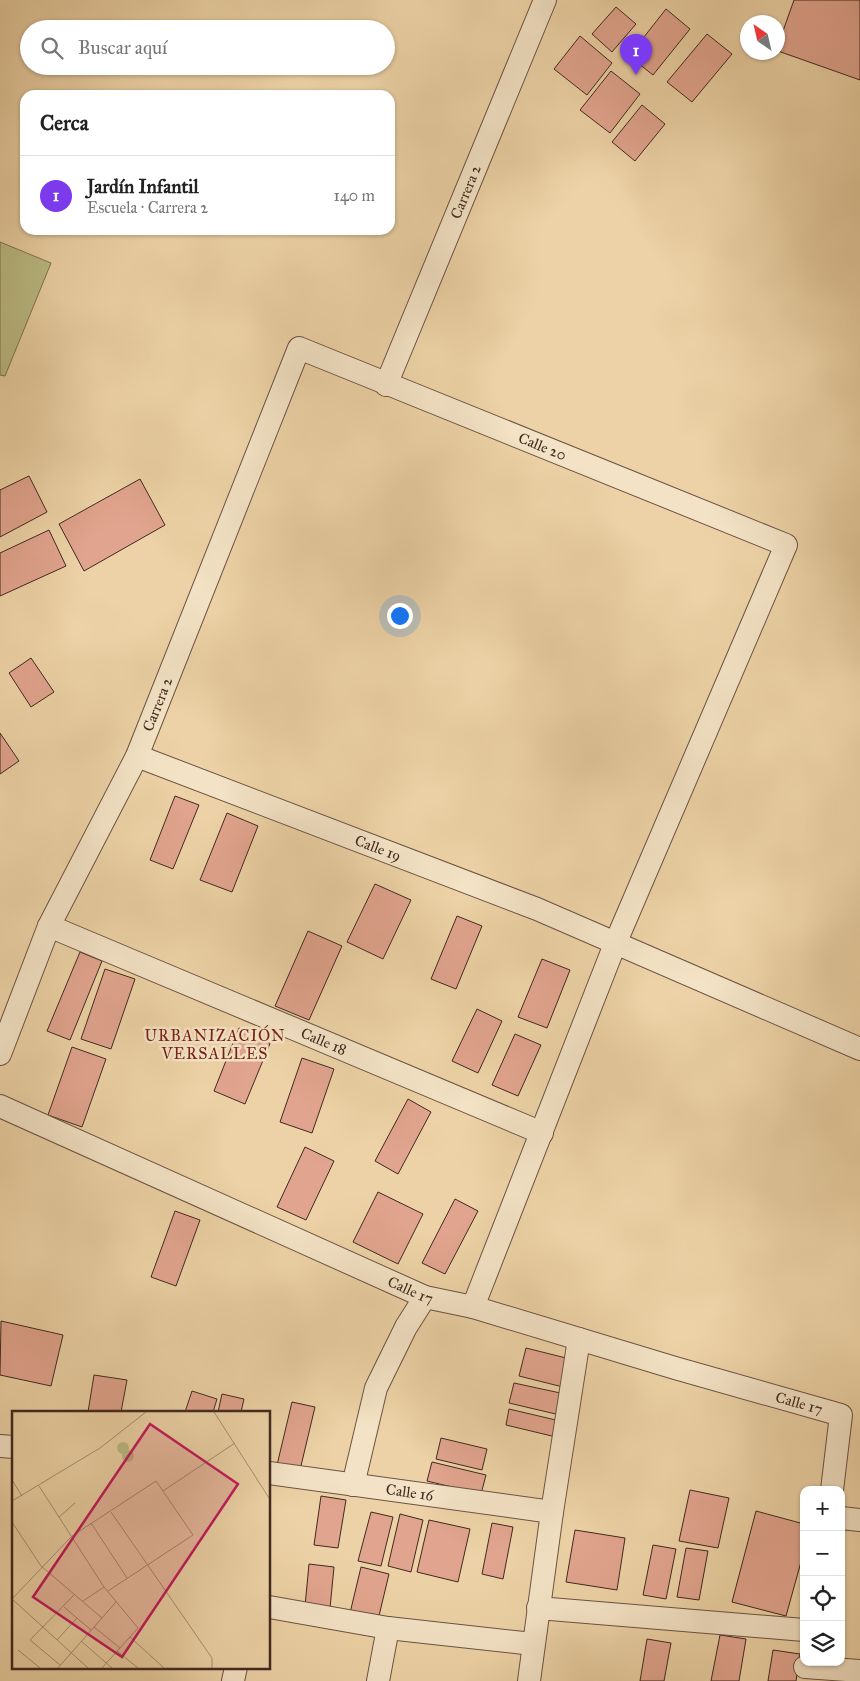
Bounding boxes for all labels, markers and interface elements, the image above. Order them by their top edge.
north arrow [740,15,785,60]
search box [20,20,395,75]
icon: search [38,34,66,62]
pin: 1 [620,34,652,75]
text: Buscar aquí [78,36,167,59]
text: Cerca [40,110,89,136]
street label: Carrera 2 [447,162,485,221]
text: Jardín Infantil [87,175,199,198]
text: 1 [53,186,59,205]
text: 140 m [334,186,375,205]
text: Escuela · Carrera 2 [87,198,208,217]
street label: Calle 20 [516,429,569,464]
your location [387,603,413,629]
street label: Carrera 2 [139,674,177,734]
street label: Calle 19 [352,831,404,865]
district label: URBANIZACIÓN VERSALLES [144,1024,286,1063]
street label: Calle 18 [298,1024,349,1059]
street label: Calle 17 [385,1272,435,1307]
street label: Calle 17 [774,1388,825,1418]
inset map [12,1411,270,1668]
street label: Calle 16 [385,1480,436,1505]
map controls [800,1486,845,1666]
button: + [800,1486,845,1531]
button: − [800,1531,845,1576]
button: locate [800,1576,845,1621]
button: layers [800,1621,845,1666]

